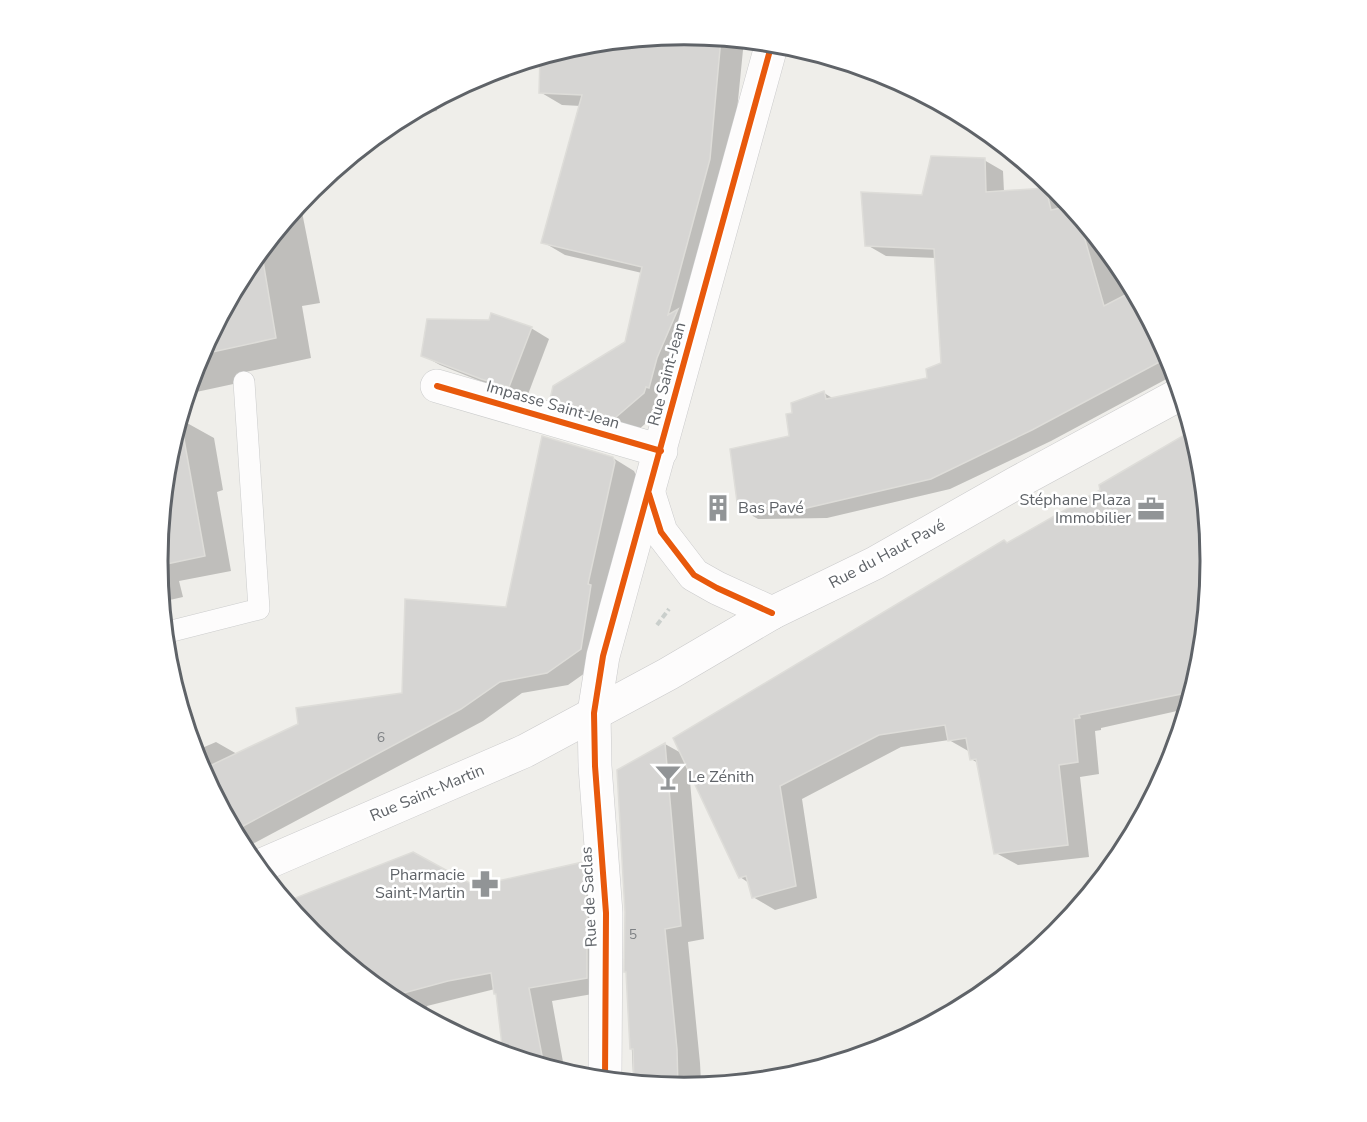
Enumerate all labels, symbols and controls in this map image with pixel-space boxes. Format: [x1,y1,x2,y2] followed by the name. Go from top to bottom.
[643,320,691,428] street label: Rue Saint-Jean
[484,375,622,435] street label: Impasse Saint-Jean
[1019,489,1131,529] place label: Stéphane Plaza Immobilier
[703,493,733,523] building icon: Bas Pavé
[1136,494,1166,524] office icon: Stéphane Plaza Immobilier
[738,497,804,519] place label: Bas Pavé
[825,514,949,594] street label: Rue du Haut Pavé
[377,728,385,747] house number: 6
[366,759,488,827] street label: Rue Saint-Martin
[653,762,683,792] bar icon: Le Zénith
[688,766,754,788] place label: Le Zénith
[575,846,603,948] street label: Rue de Saclas
[375,864,465,904] place label: Pharmacie Saint-Martin
[470,869,500,899] pharmacy icon: Pharmacie Saint-Martin
[629,925,637,944] house number: 5

